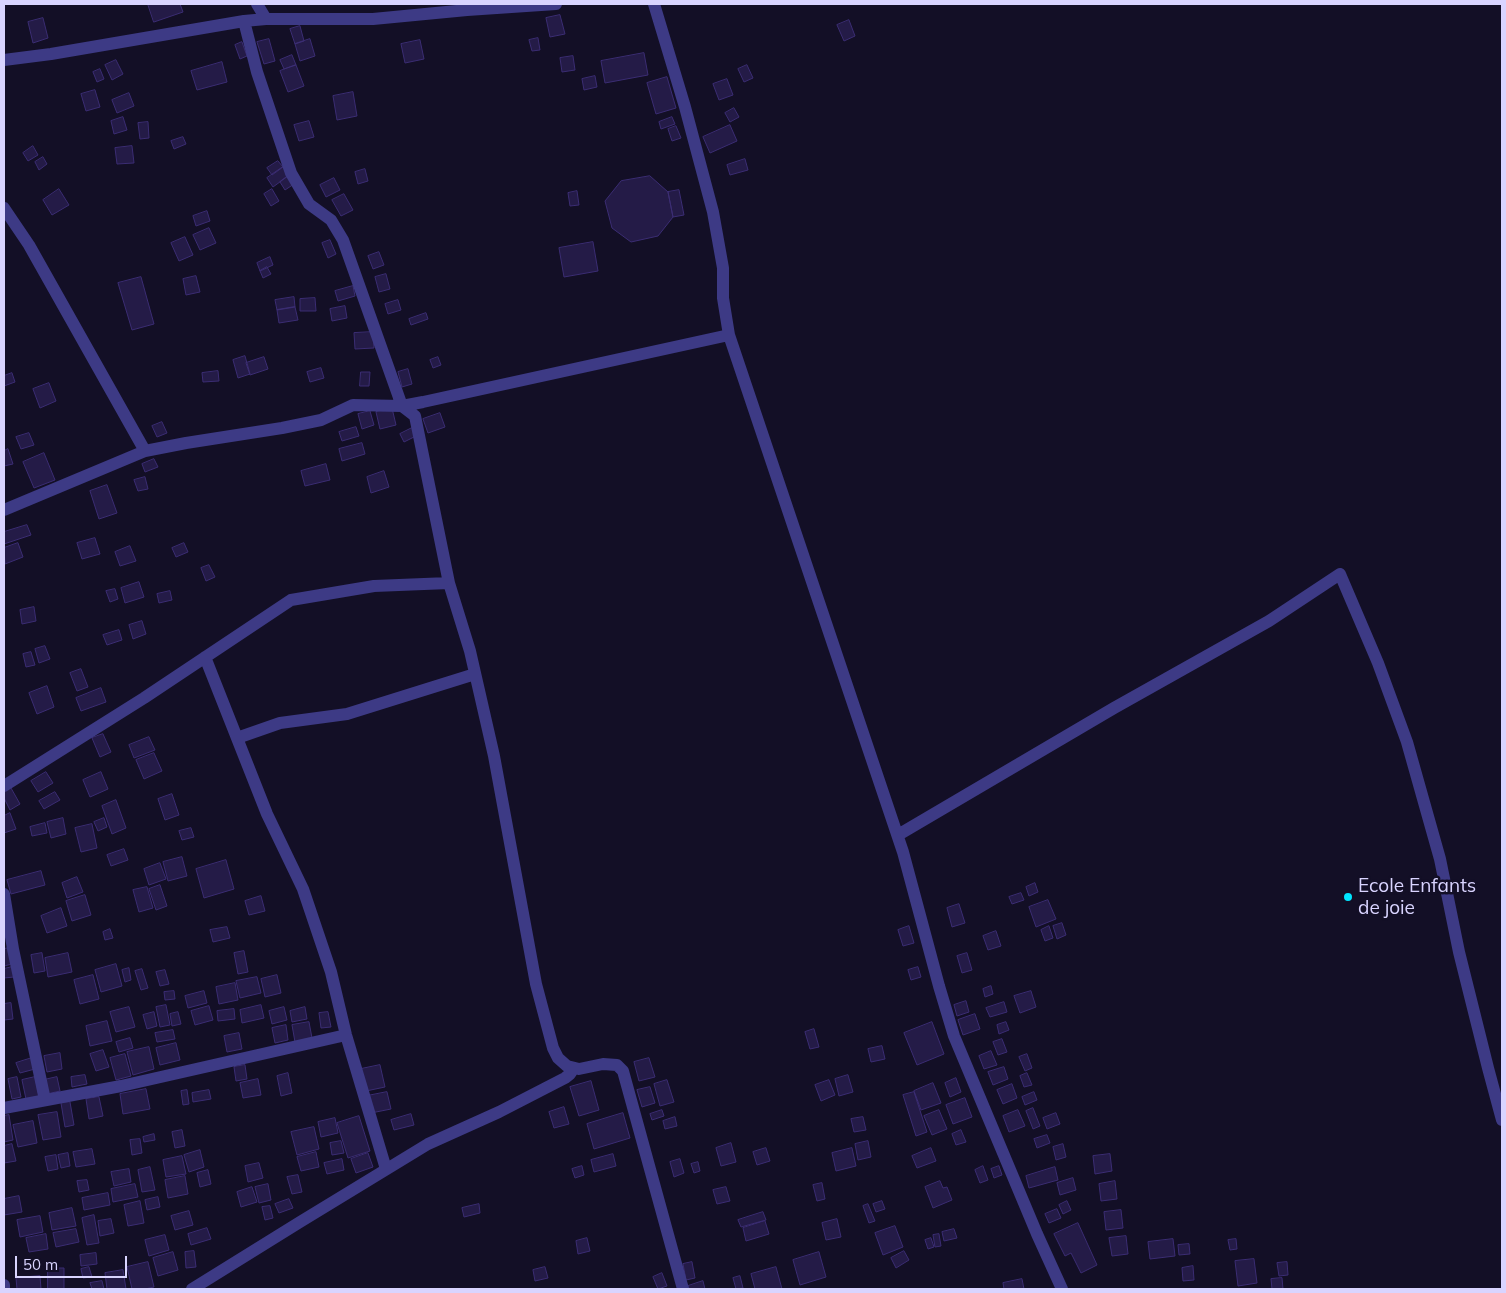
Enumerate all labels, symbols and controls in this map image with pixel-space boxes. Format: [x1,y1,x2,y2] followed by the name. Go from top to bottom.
[1358,875,1476,919] place label: Ecole Enfants de joie
[1342,891,1354,903] marker: Ecole Enfants de joie
[18,1246,130,1278] scale bar
[23,1255,58,1274] text: 50 m

